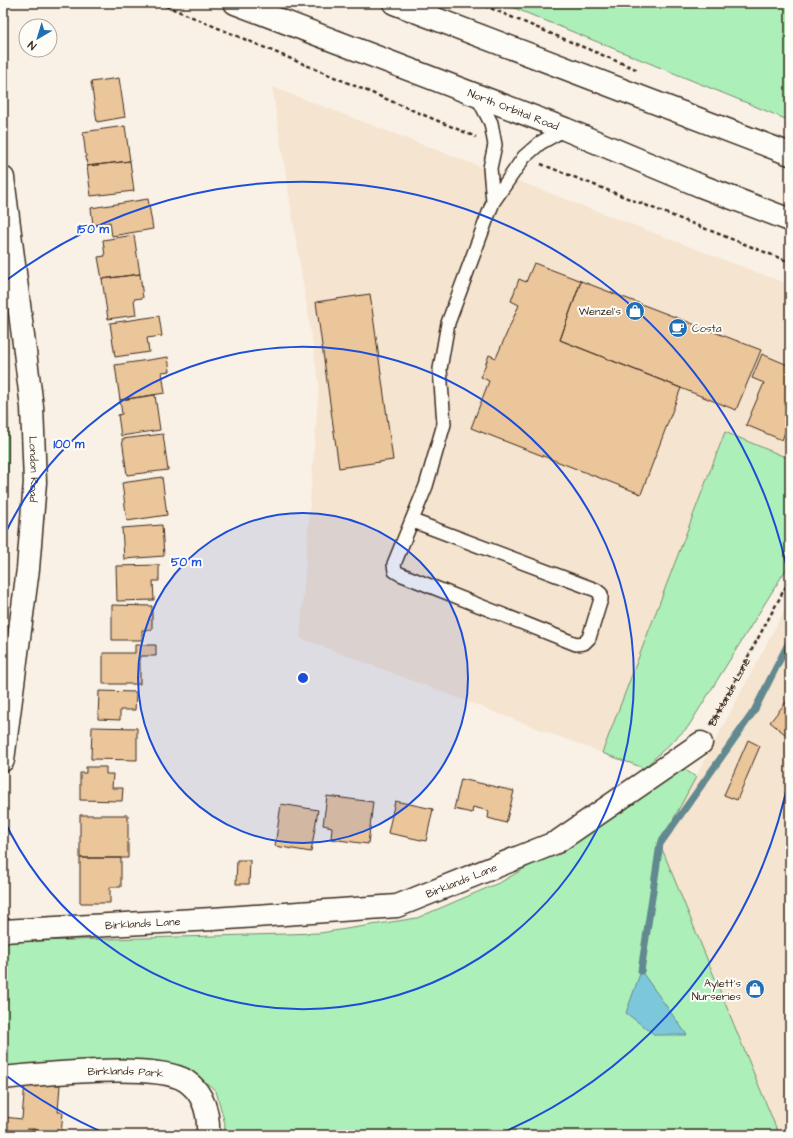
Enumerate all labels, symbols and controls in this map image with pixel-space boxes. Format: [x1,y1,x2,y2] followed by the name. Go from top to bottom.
[18,18,58,58] north arrow
[25,37,39,54] text: N
[466,85,561,134] street label: North Orbital Road
[77,221,110,238] text: 150 m
[624,300,646,322] shop icon: Wenzel's
[579,304,621,319] place label: Wenzel's
[667,317,689,339] cafe icon: Costa
[692,321,722,336] place label: Costa
[26,436,43,503] street label: London Road
[54,436,85,453] text: 100 m
[171,554,202,571] text: 50 m
[705,655,754,728] street label: Birklands Lane
[296,671,310,685] centre of rings
[423,859,499,901] street label: Birklands Lane
[105,913,181,933] street label: Birklands Lane
[692,976,741,1004] place label: Aylett's Nurseries
[744,978,766,1000] shop icon: Aylett's Nurseries
[87,1063,165,1081] street label: Birklands Park

